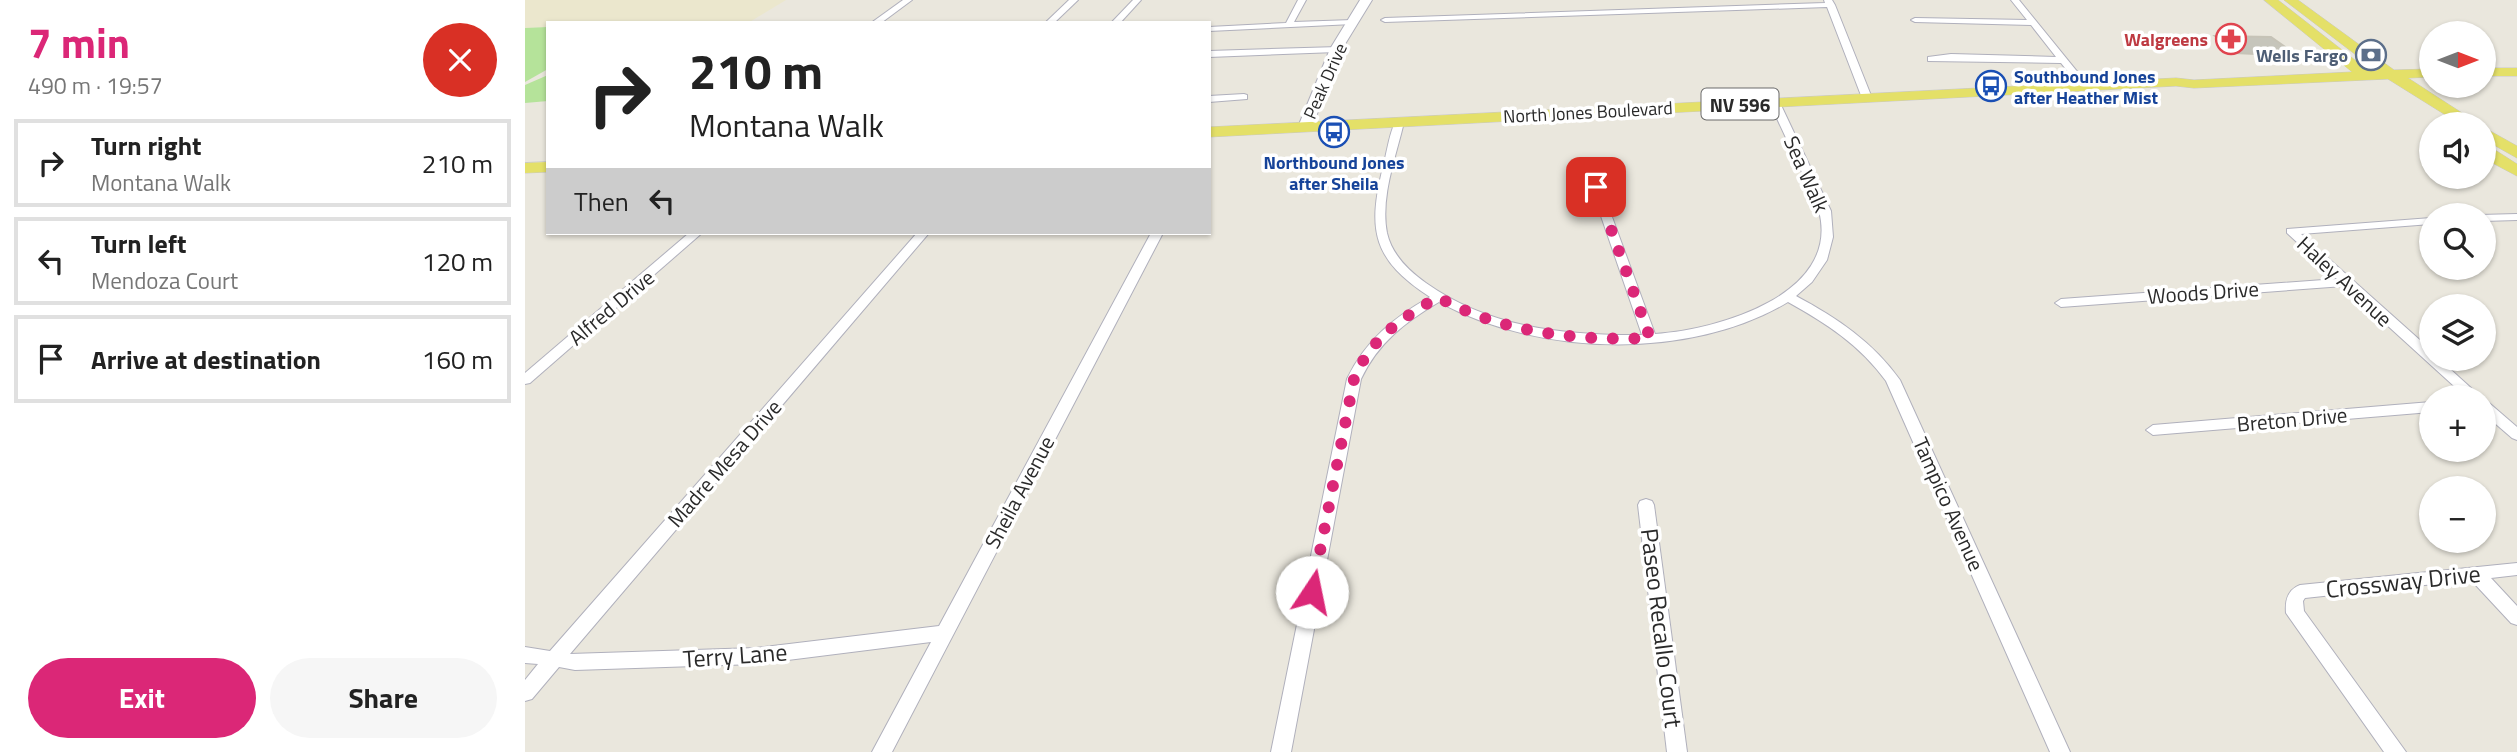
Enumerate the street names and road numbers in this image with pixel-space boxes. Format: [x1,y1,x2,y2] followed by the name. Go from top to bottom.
[1296,39,1354,123] street label: Peak Drive
[1701,88,1779,120] road number: NV 596
[1503,94,1673,130] street label: North Jones Boulevard
[1776,131,1838,217] street label: Sea Walk
[2290,228,2400,334] street label: Haley Avenue
[561,261,661,353] street label: Alfred Drive
[2146,272,2260,312] street label: Woods Drive
[659,392,789,534] street label: Madre Mesa Drive
[2235,398,2349,440] street label: Breton Drive
[976,430,1062,554] street label: Sheila Avenue
[1905,432,1993,576] street label: Tampico Avenue
[1632,526,1692,730] street label: Paseo Recallo Court
[2324,555,2482,607] street label: Crossway Drive
[682,633,788,677] street label: Terry Lane

